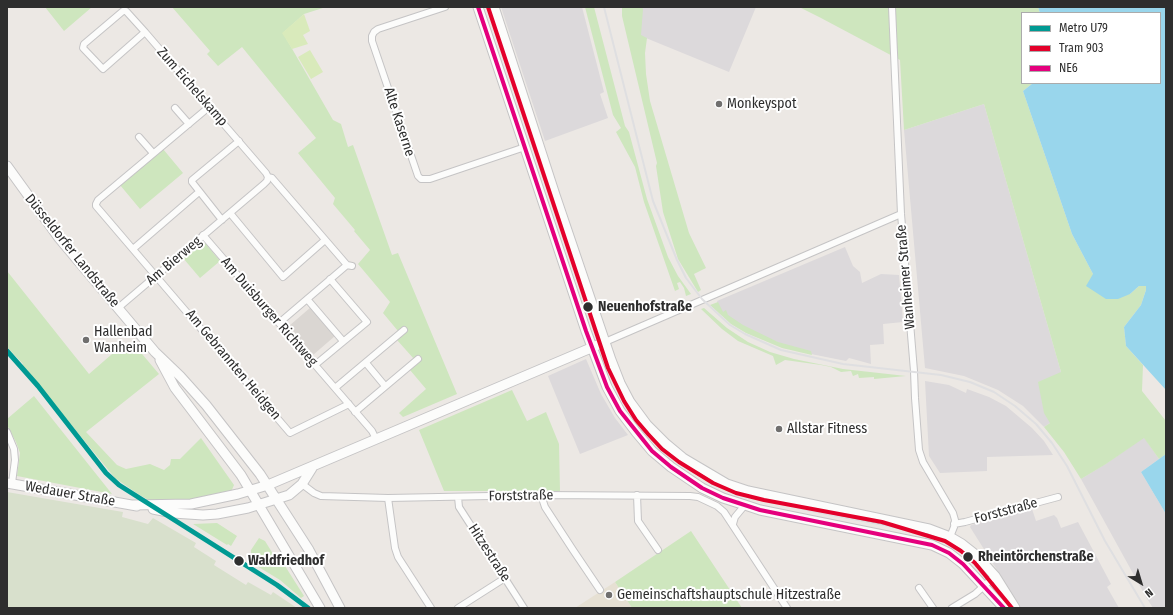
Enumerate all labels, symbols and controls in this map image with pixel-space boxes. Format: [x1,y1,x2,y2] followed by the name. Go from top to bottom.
[1021,12,1161,84] legend
[1059,21,1108,35] text: Metro U79
[1059,41,1103,55] text: Tram 903
[153,44,231,130] street label: Zum Eichelskamp
[1059,61,1078,75] text: NE6
[380,85,418,159] street label: Alte Kaserne
[727,96,796,112] place label: Monkeyspot
[714,99,724,109] marker: Monkeyspot
[21,191,123,311] street label: Düsseldorfer Landstraße
[893,224,919,330] street label: Wanheimer Straße
[143,233,205,289] street label: Am Bierweg
[217,254,321,370] street label: Am Duisburger Richtweg
[598,299,692,315] place label: Neuenhofstraße
[581,300,595,314] marker: Neuenhofstraße
[182,306,284,424] street label: Am Gebrannten Heidgen
[94,324,153,356] place label: Hallenbad Wanheim
[81,335,91,345] marker: Hallenbad Wanheim
[787,421,867,437] place label: Allstar Fitness
[774,424,784,434] marker: Allstar Fitness
[24,478,116,510] street label: Wedauer Straße
[489,487,553,505] street label: Forststraße
[973,495,1039,527] street label: Forststraße
[464,521,514,585] street label: Hitzestraße
[978,549,1094,565] place label: Rheintörchenstraße
[961,550,975,564] marker: Rheintörchenstraße
[248,553,324,569] place label: Waldfriedhof
[232,554,246,568] marker: Waldfriedhof
[1121,563,1161,603] north arrow
[1142,586,1155,600] text: N
[617,587,841,603] place label: Gemeinschaftshauptschule Hitzestraße
[604,590,614,600] marker: Gemeinschaftshauptschule Hitzestraße

